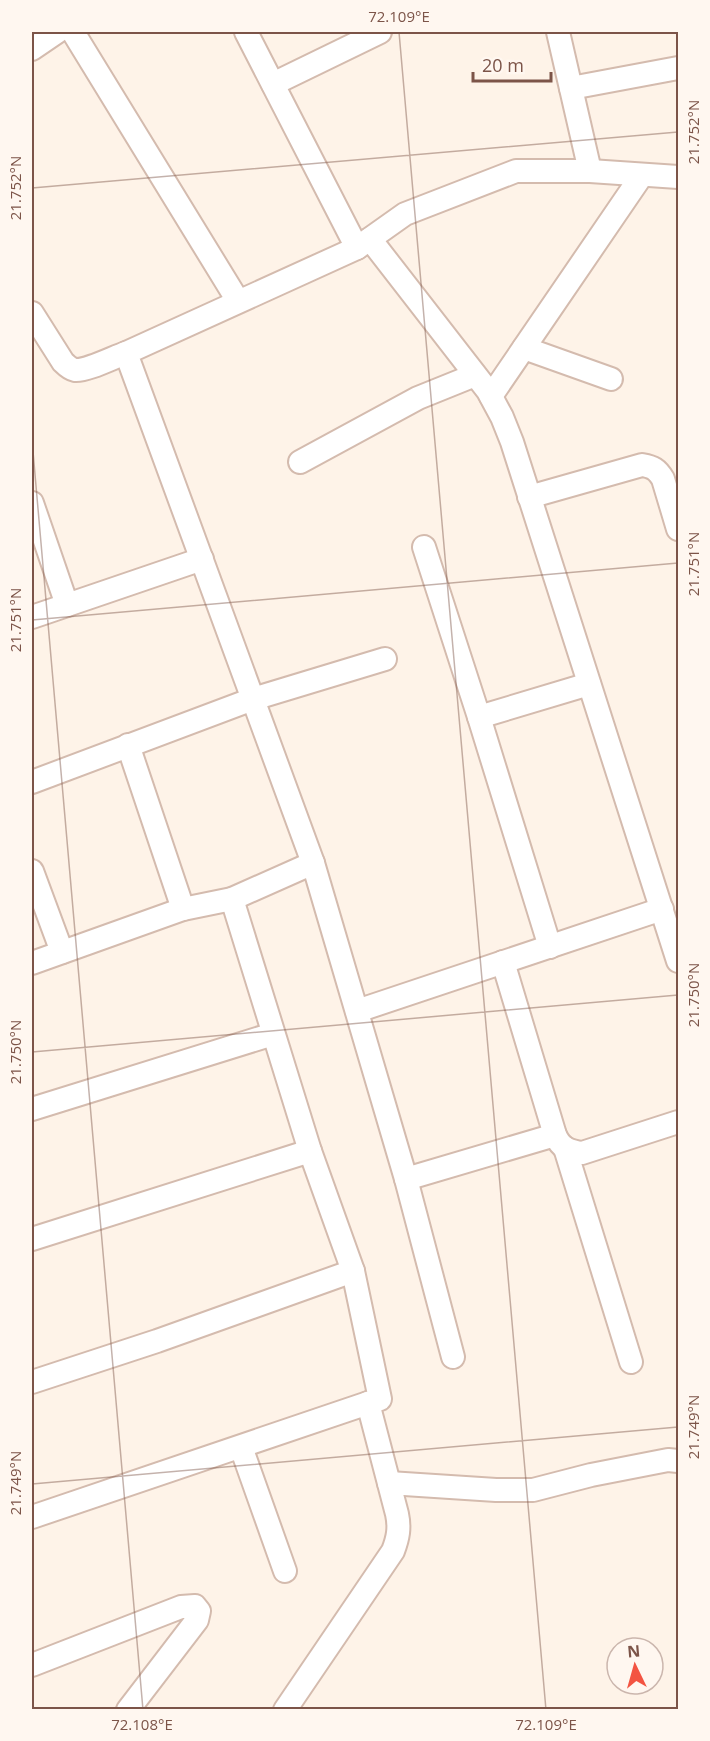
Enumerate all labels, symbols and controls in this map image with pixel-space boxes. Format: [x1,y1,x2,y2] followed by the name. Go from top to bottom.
[368,6,430,26] text: 72.109°E
[473,45,551,83] scale bar
[482,53,524,77] text: 20 m
[683,100,703,164] text: 21.752°N
[5,156,25,220] text: 21.752°N
[683,532,703,596] text: 21.751°N
[5,588,25,652] text: 21.751°N
[683,963,703,1027] text: 21.750°N
[5,1020,25,1084] text: 21.750°N
[683,1395,703,1459] text: 21.749°N
[5,1451,25,1515] text: 21.749°N
[605,1636,665,1696] north arrow
[626,1640,641,1663] text: N
[111,1714,173,1734] text: 72.108°E
[515,1714,577,1734] text: 72.109°E

